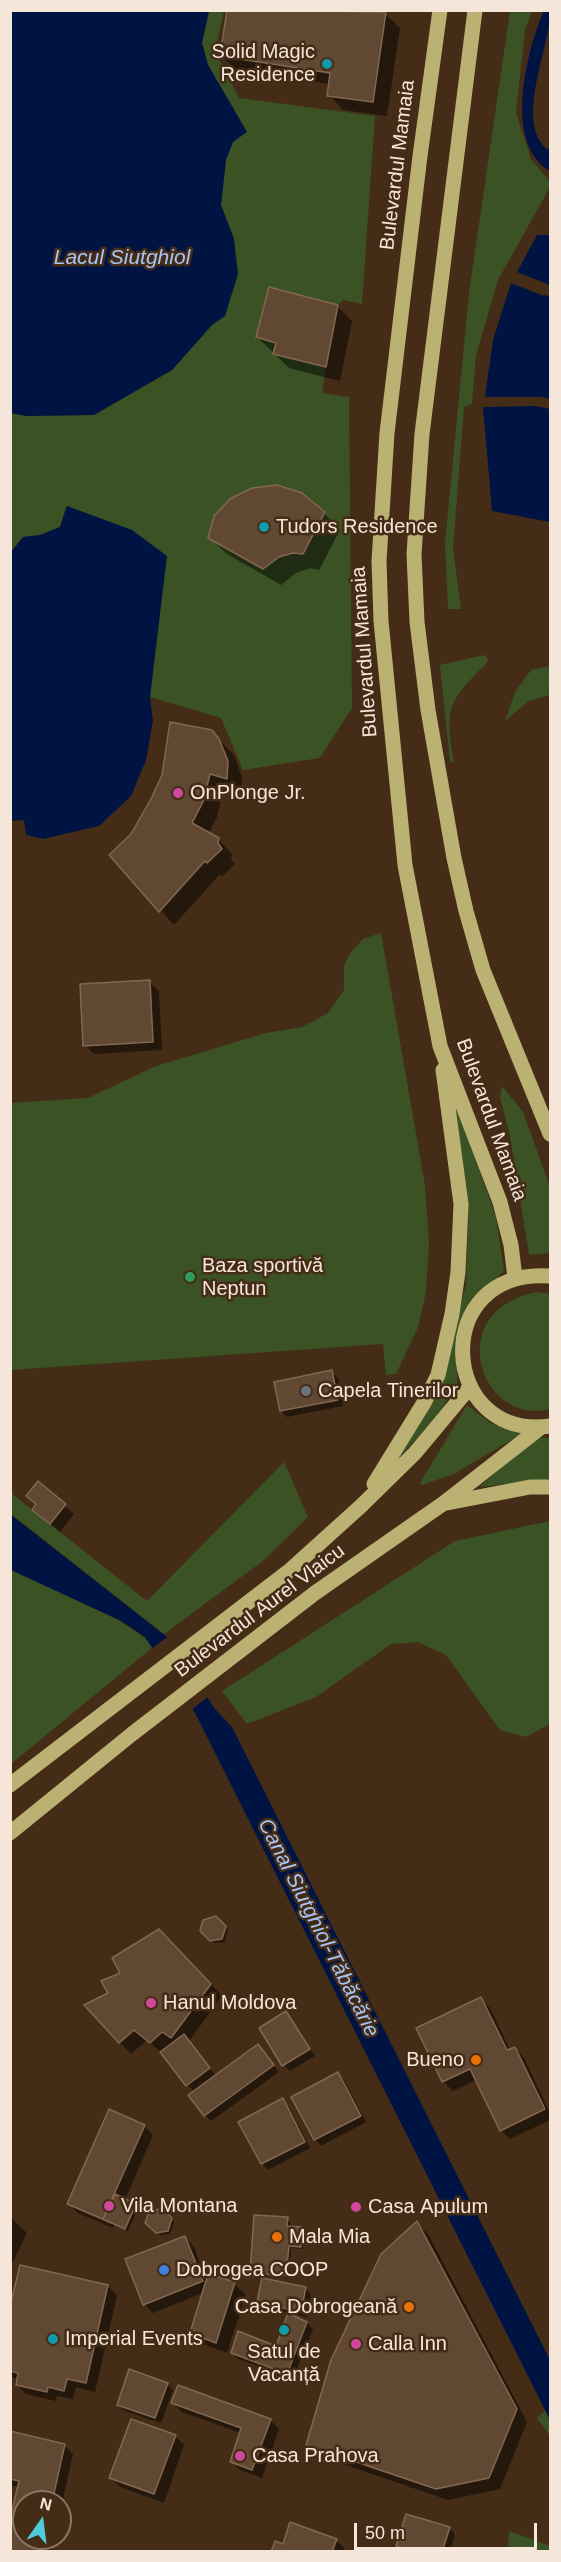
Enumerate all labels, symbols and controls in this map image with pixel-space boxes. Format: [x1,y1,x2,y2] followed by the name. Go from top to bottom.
[212,40,315,87] place label: Solid Magic Residence
[320,57,334,71] marker: Solid Magic Residence
[376,79,420,251] street label: Bulevardul Mamaia
[54,245,190,271] water label: Lacul Siutghiol
[276,515,438,539] place label: Tudors Residence
[257,520,271,534] marker: Tudors Residence
[347,566,383,738] street label: Bulevardul Mamaia
[190,781,306,805] place label: OnPlonge Jr.
[171,786,185,800] marker: OnPlonge Jr.
[450,1035,532,1205] street label: Bulevardul Mamaia
[202,1254,323,1301] place label: Baza sportivă Neptun
[183,1270,197,1284] marker: Baza sportivă Neptun
[318,1379,458,1403] place label: Capela Tinerilor
[299,1384,313,1398] marker: Capela Tinerilor
[170,1539,350,1683] street label: Bulevardul Aurel Vlaicu
[252,1815,384,2041] water label: Canal Siutghiol-Tăbăcărie
[163,1991,296,2015] place label: Hanul Moldova
[144,1996,158,2010] marker: Hanul Moldova
[406,2048,464,2072] place label: Bueno
[469,2053,483,2067] marker: Bueno
[121,2194,237,2218] place label: Vila Montana
[368,2195,488,2219] place label: Casa Apulum
[102,2199,116,2213] marker: Vila Montana
[349,2200,363,2214] marker: Casa Apulum
[289,2225,370,2249] place label: Mala Mia
[270,2230,284,2244] marker: Mala Mia
[176,2258,328,2282] place label: Dobrogea COOP
[157,2263,171,2277] marker: Dobrogea COOP
[235,2295,397,2319] place label: Casa Dobrogeană
[402,2300,416,2314] marker: Casa Dobrogeană
[277,2323,291,2337] marker: Satul de Vacanță
[65,2327,203,2351] place label: Imperial Events
[46,2332,60,2346] marker: Imperial Events
[368,2332,447,2356] place label: Calla Inn
[349,2337,363,2351] marker: Calla Inn
[247,2340,321,2387] place label: Satul de Vacanță
[252,2444,379,2468] place label: Casa Prahova
[233,2449,247,2463] marker: Casa Prahova
[12,2490,72,2550] north arrow
[38,2494,54,2514] text: N
[357,2511,540,2549] scale bar
[365,2523,405,2543] text: 50 m

